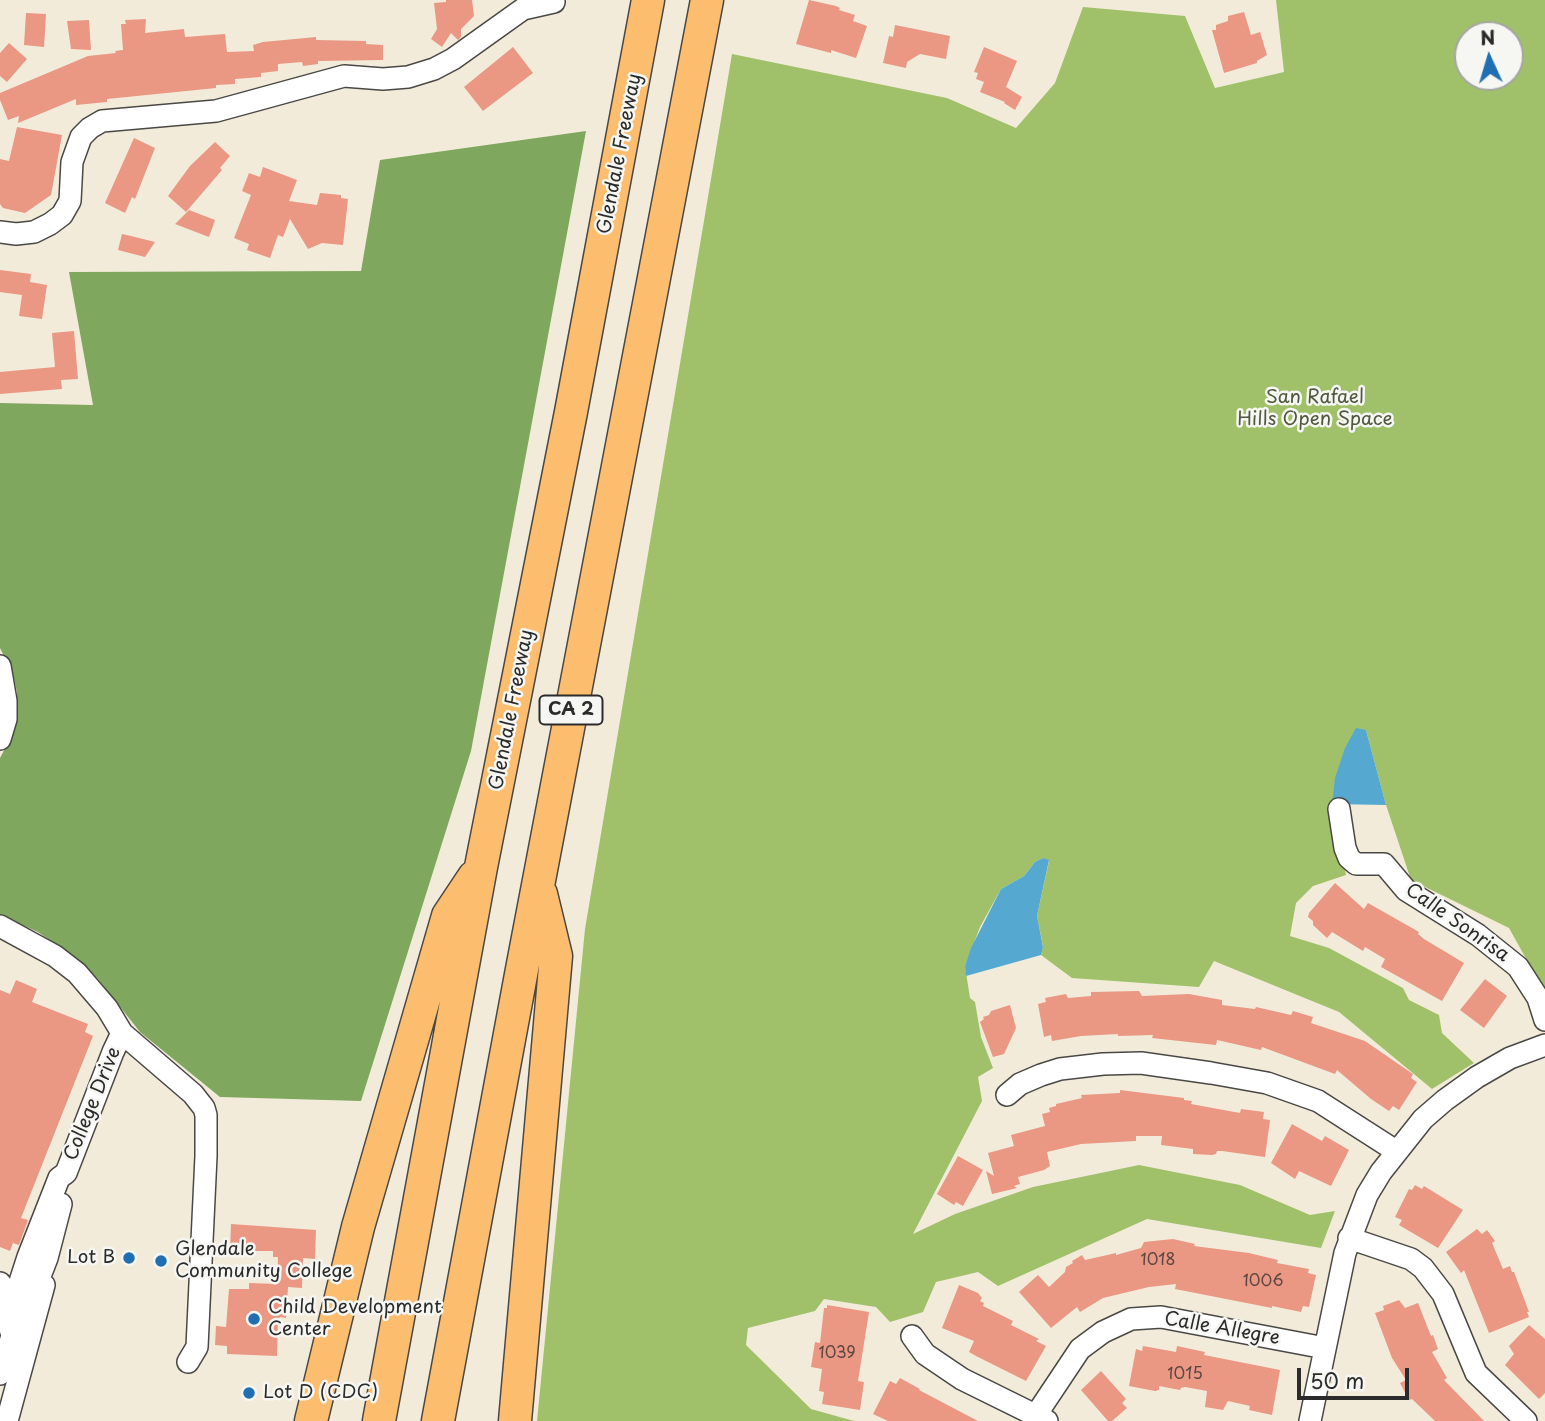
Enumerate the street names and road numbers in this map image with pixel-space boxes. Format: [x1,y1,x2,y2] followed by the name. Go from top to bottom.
[593,72,647,236] street label: Glendale Freeway
[485,628,539,792] street label: Glendale Freeway
[540,696,602,724] road number: CA 2
[1401,879,1513,967] street label: Calle Sonrisa
[60,1044,126,1164] street label: College Drive
[1162,1308,1282,1350] street label: Calle Allegre

